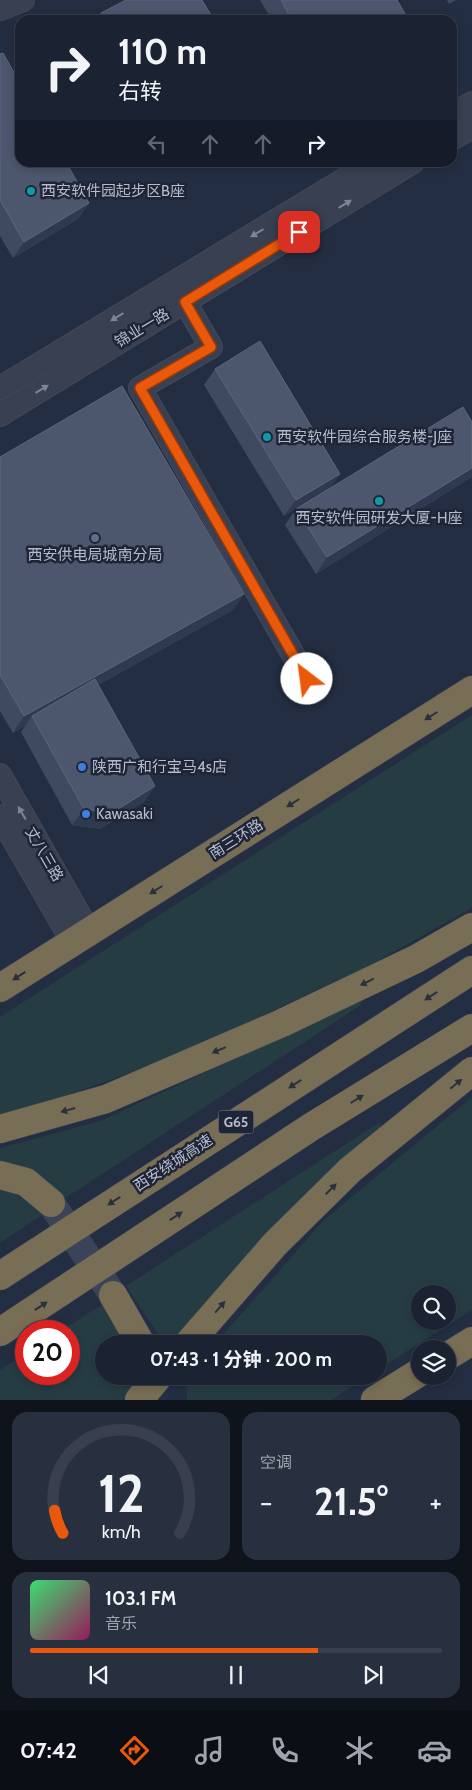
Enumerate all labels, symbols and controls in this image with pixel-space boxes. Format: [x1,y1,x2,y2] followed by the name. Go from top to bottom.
[118,30,207,73] text: 110 m
[35,35,100,100] icon: right
[118,78,162,105] text: 右转
[143,130,171,158] icon: left
[196,130,224,158] icon: ahead
[249,130,277,158] icon: ahead
[302,130,330,158] icon: right
[41,182,185,200] place label: 西安软件园起步区B座
[25,185,37,197] marker: 西安软件园起步区B座
[338,200,351,209] one-way arrow
[278,211,320,253] pin
[285,218,313,246] icon: arrive
[250,228,263,237] one-way arrow
[112,305,172,351] street label: 锦业一路
[111,312,124,321] one-way arrow
[35,385,48,394] one-way arrow
[277,428,452,446] place label: 西安软件园综合服务楼-J座
[261,431,273,443] marker: 西安软件园综合服务楼-J座
[373,495,385,507] marker: 西安软件园研发大厦-H座
[296,509,462,527] place label: 西安软件园研发大厦-H座
[89,532,101,544] marker: 西安供电局城南分局
[27,546,163,564] place label: 西安供电局城南分局
[280,652,332,704] position arrow
[424,712,437,721] one-way arrow
[92,758,227,776] place label: 陕西广和行宝马4s店
[76,761,88,773] marker: 陕西广和行宝马4s店
[287,798,300,808] one-way arrow
[96,805,153,823] place label: Kawasaki
[17,807,26,820] one-way arrow
[80,808,92,820] marker: Kawasaki
[206,815,266,863] street label: 南三环路
[21,824,67,884] street label: 丈八三路
[149,885,162,894] one-way arrow
[12,972,25,981] one-way arrow
[360,979,374,987] one-way arrow
[424,991,438,1001] one-way arrow
[212,1047,226,1055] one-way arrow
[449,1079,462,1090] one-way arrow
[288,1080,301,1089] one-way arrow
[350,1095,364,1104] one-way arrow
[61,1106,76,1114] one-way arrow
[218,1110,254,1134] road number: G65
[130,1131,216,1195] street label: 西安绕城高速
[325,1183,337,1195] one-way arrow
[107,1196,121,1206] one-way arrow
[170,1211,183,1221] one-way arrow
[411,1285,456,1385] map controls
[411,1285,456,1330] button: search
[34,1301,47,1310] one-way arrow
[214,1301,225,1313] one-way arrow
[15,1320,80,1385] speed limit sign: 20
[411,1340,456,1385] button: layers
[150,1348,332,1371] text: 07:43 · 1 分钟 · 200 m
[260,1453,292,1472] text: 空调
[98,1462,144,1525] text: 12
[314,1478,388,1525] text: 21.5°
[260,1485,272,1519] text: −
[430,1485,442,1519] text: +
[101,1521,141,1542] text: km/h
[105,1587,176,1610] text: 103.1 FM
[105,1614,137,1633] text: 音乐
[85,1661,113,1689] icon: previous
[222,1661,250,1689] icon: pause
[359,1661,387,1689] icon: next
[117,1733,152,1768] icon: directions
[192,1733,227,1768] icon: music
[267,1733,302,1768] icon: phone
[342,1733,377,1768] icon: climate
[417,1733,452,1768] icon: car
[20,1737,77,1764] text: 07:42

